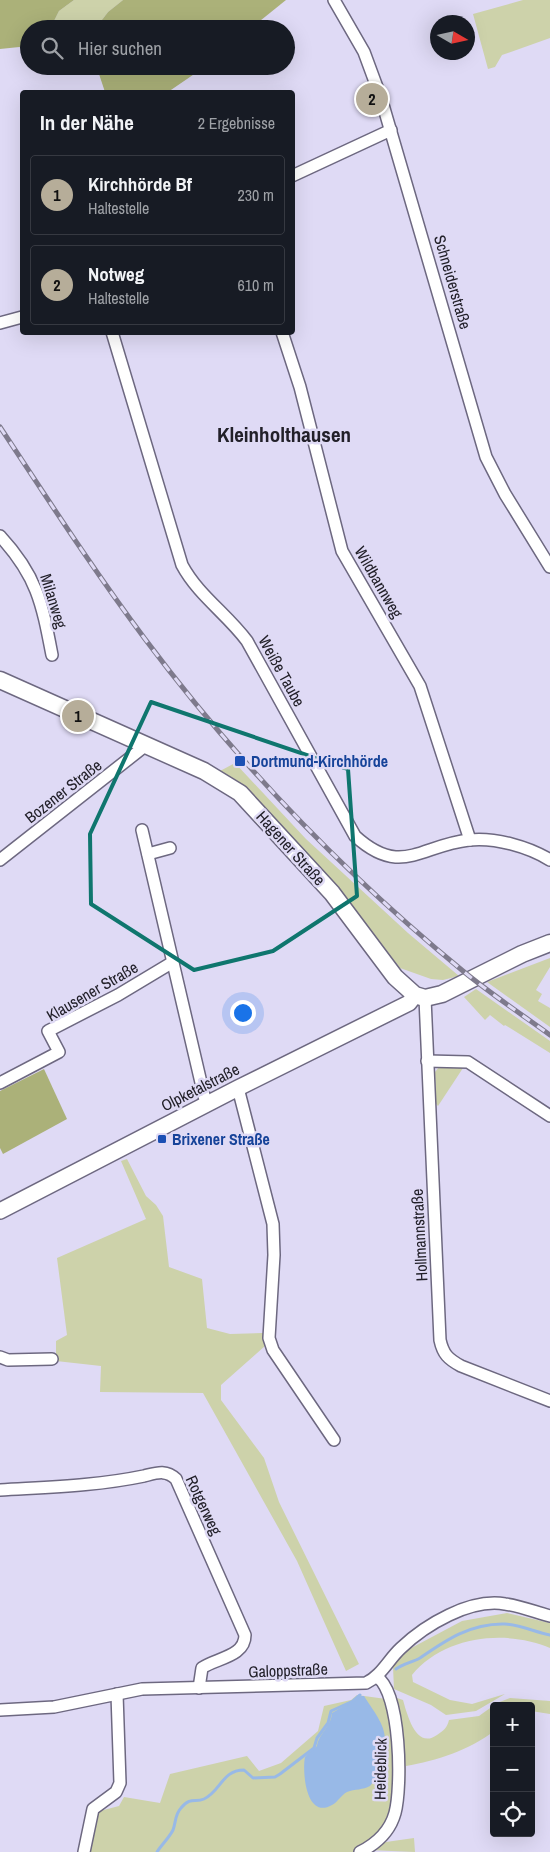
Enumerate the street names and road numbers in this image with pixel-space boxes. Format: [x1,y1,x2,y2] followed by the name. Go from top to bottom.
[429,232,477,332] street label: Schneiderstraße
[350,542,409,623] street label: Wildbannweg
[35,571,73,632] street label: Milanweg
[254,632,310,710] street label: Weiße Taube
[20,754,106,828] street label: Bozener Straße
[252,806,330,890] street label: Hagener Straße
[42,956,142,1026] street label: Klausener Straße
[157,1058,243,1116] street label: Olpketalstraße
[406,1188,432,1282] street label: Hollmannstraße
[181,1472,228,1539] street label: Rotgerweg
[248,1658,328,1682] street label: Galoppstraße
[368,1737,392,1800] street label: Heideblick

